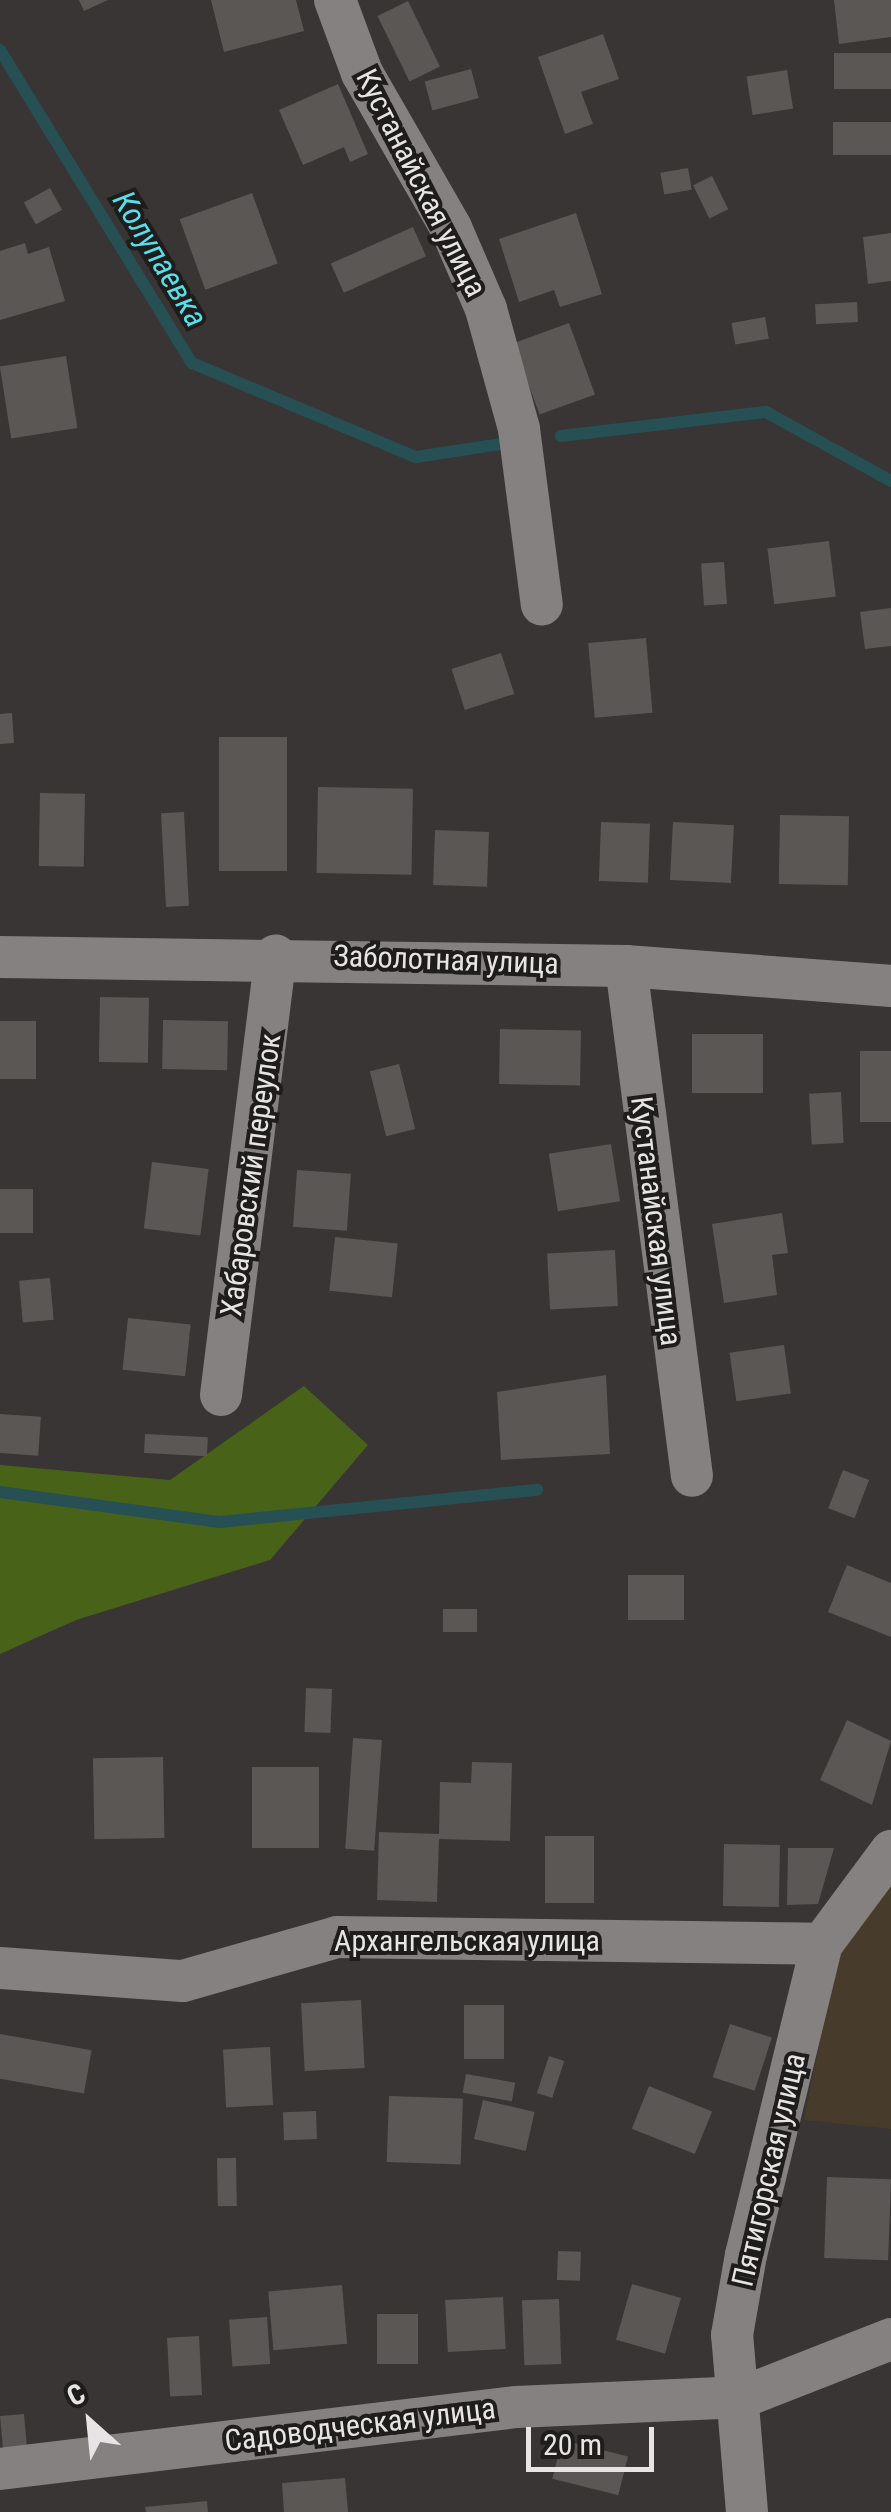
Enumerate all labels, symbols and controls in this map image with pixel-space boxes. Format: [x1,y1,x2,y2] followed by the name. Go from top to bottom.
[348,63,494,303] street label: Кустанайская улица
[104,184,216,334] water label: Колупаевка
[333,938,559,982] street label: Заболотная улица
[213,1031,289,1319] street label: Хабаровский переулок
[623,1094,689,1348] street label: Кустанайская улица
[334,1923,600,1959] street label: Архангельская улица
[725,2050,813,2290] street label: Пятигорская улица
[40,2372,140,2472] north arrow
[62,2376,91,2413] text: С
[223,2391,497,2459] street label: Садоводческая улица
[531,2407,658,2469] scale bar
[543,2427,602,2462] text: 20 m

